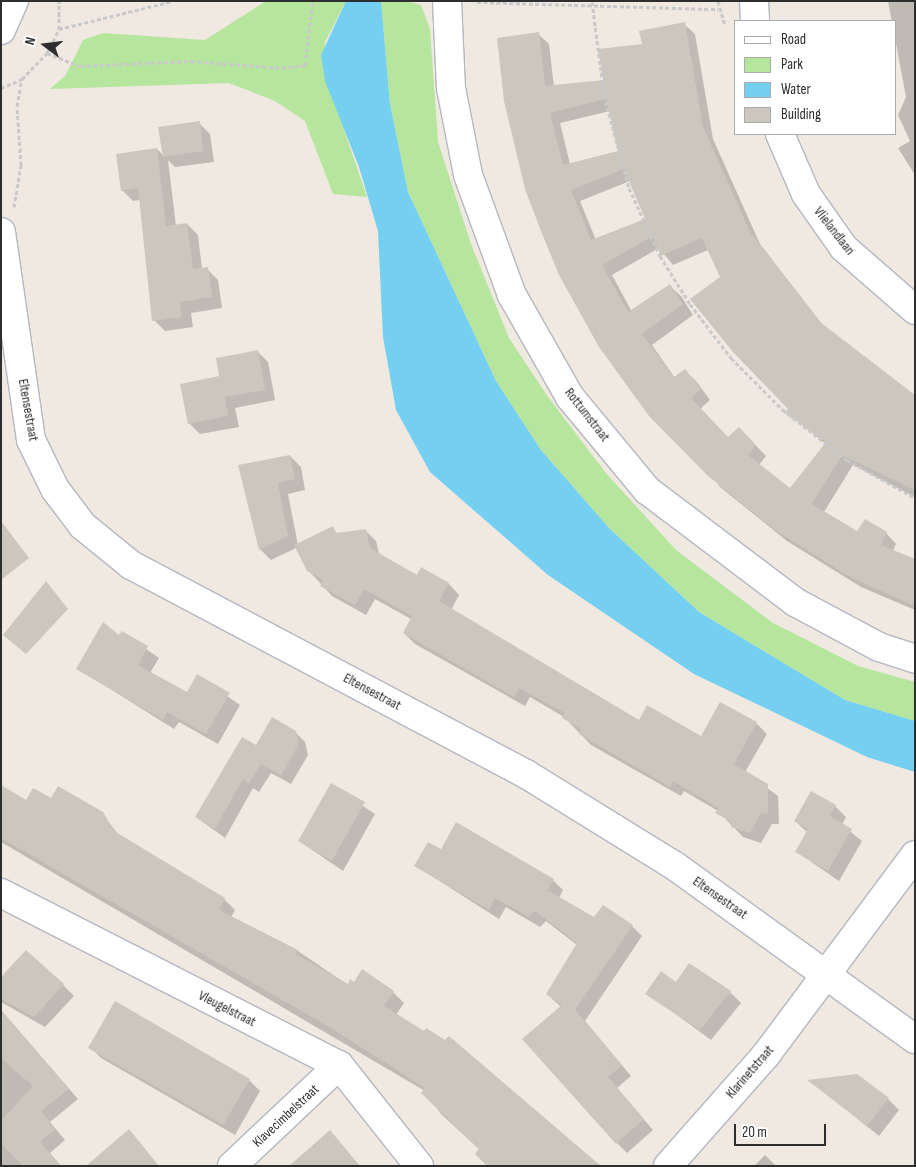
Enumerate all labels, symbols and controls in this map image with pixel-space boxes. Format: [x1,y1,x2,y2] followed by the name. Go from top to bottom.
[20,20,70,70] north arrow
[734,20,896,135] legend
[781,30,806,49] text: Road
[21,35,39,47] text: N
[781,55,803,74] text: Park
[781,80,811,99] text: Water
[781,105,821,124] text: Building
[810,204,858,258] street label: Vlielandlaan
[14,378,42,442] street label: Eltensestraat
[561,385,613,445] street label: Rottumstraat
[340,670,404,714] street label: Eltensestraat
[689,873,751,923] street label: Eltensestraat
[195,987,259,1031] street label: Vleugelstraat
[722,1042,778,1102] street label: Klarinetstraat
[249,1081,323,1151] street label: Klavecimbelstraat
[736,1114,828,1146] scale bar
[742,1123,767,1142] text: 20 m

